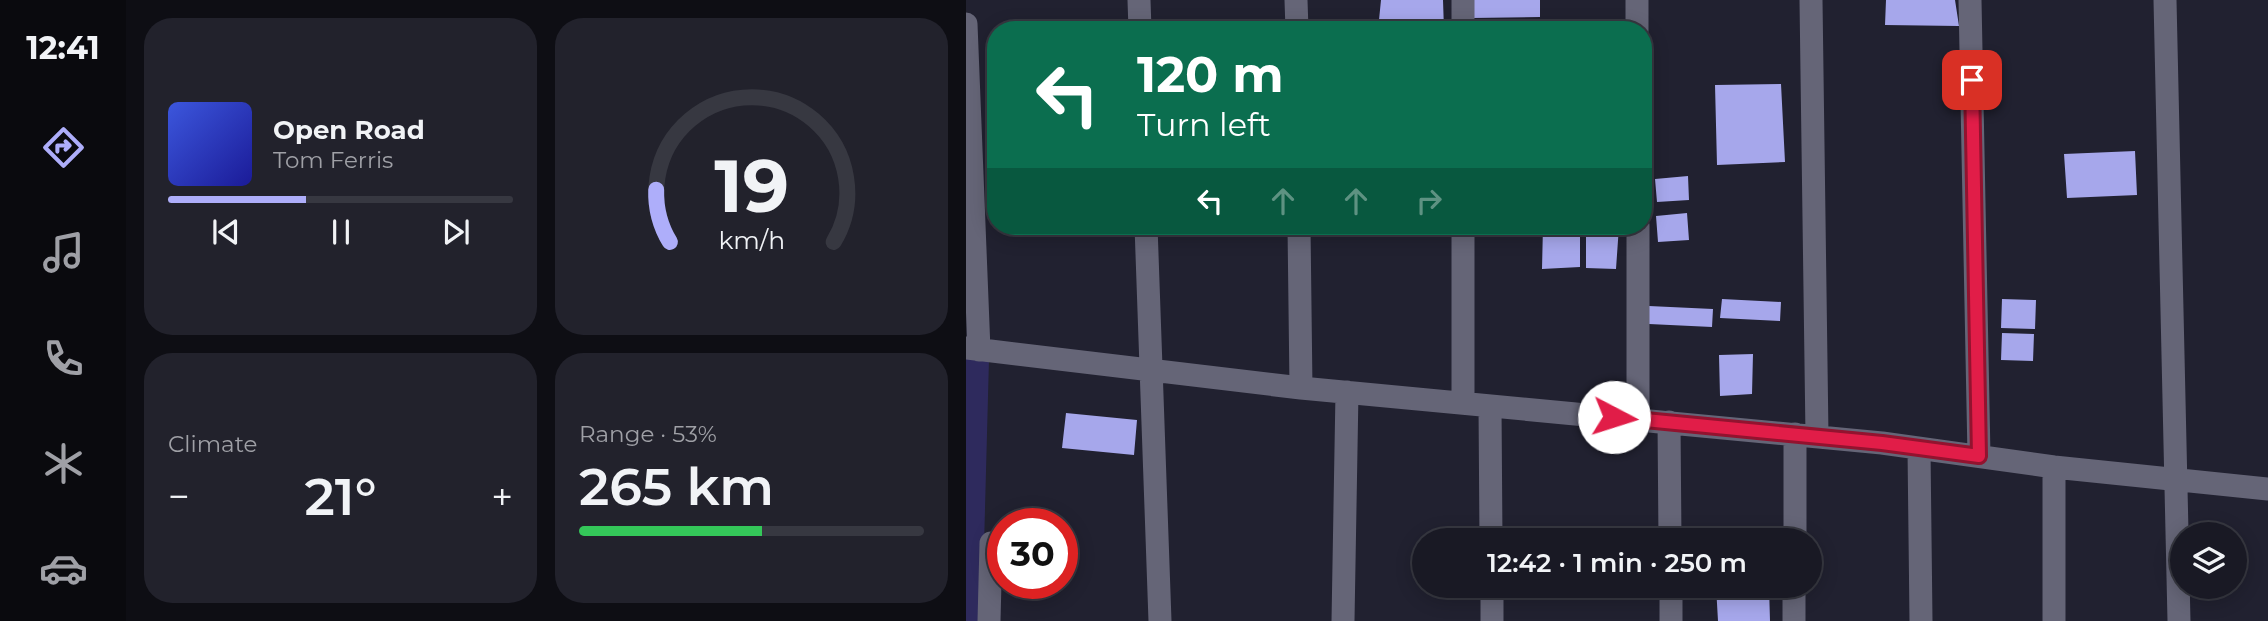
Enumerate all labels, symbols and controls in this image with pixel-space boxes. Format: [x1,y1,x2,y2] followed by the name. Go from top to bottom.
[26,28,100,67] text: 12:41
[1137,45,1284,104] text: 120 m
[1022,49,1113,140] icon: left
[1942,50,2002,110] pin
[1953,61,1991,99] icon: arrive
[1137,105,1271,144] text: Turn left
[273,114,425,146] text: Open Road
[39,123,88,172] icon: directions
[714,143,789,231] text: 19
[273,146,393,174] text: Tom Ferris
[1191,182,1229,220] icon: left
[1264,182,1302,220] icon: ahead
[1337,182,1375,220] icon: ahead
[1410,182,1448,220] icon: right
[207,213,245,251] icon: previous
[322,213,360,251] icon: pause
[437,213,475,251] icon: next
[718,225,785,255] text: km/h
[39,228,88,277] icon: music
[39,334,88,383] icon: phone
[1577,380,1651,454] position arrow
[579,420,717,448] text: Range · 53%
[168,430,257,458] text: Climate
[39,439,88,488] icon: climate
[579,455,774,518] text: 265 km
[305,465,376,528] text: 21°
[168,473,190,520] text: −
[491,473,513,520] text: +
[987,508,1078,599] speed limit sign: 30
[2170,522,2247,599] map controls
[2170,522,2247,599] button: layers
[39,544,88,593] icon: car
[1487,547,1747,579] text: 12:42 · 1 min · 250 m

